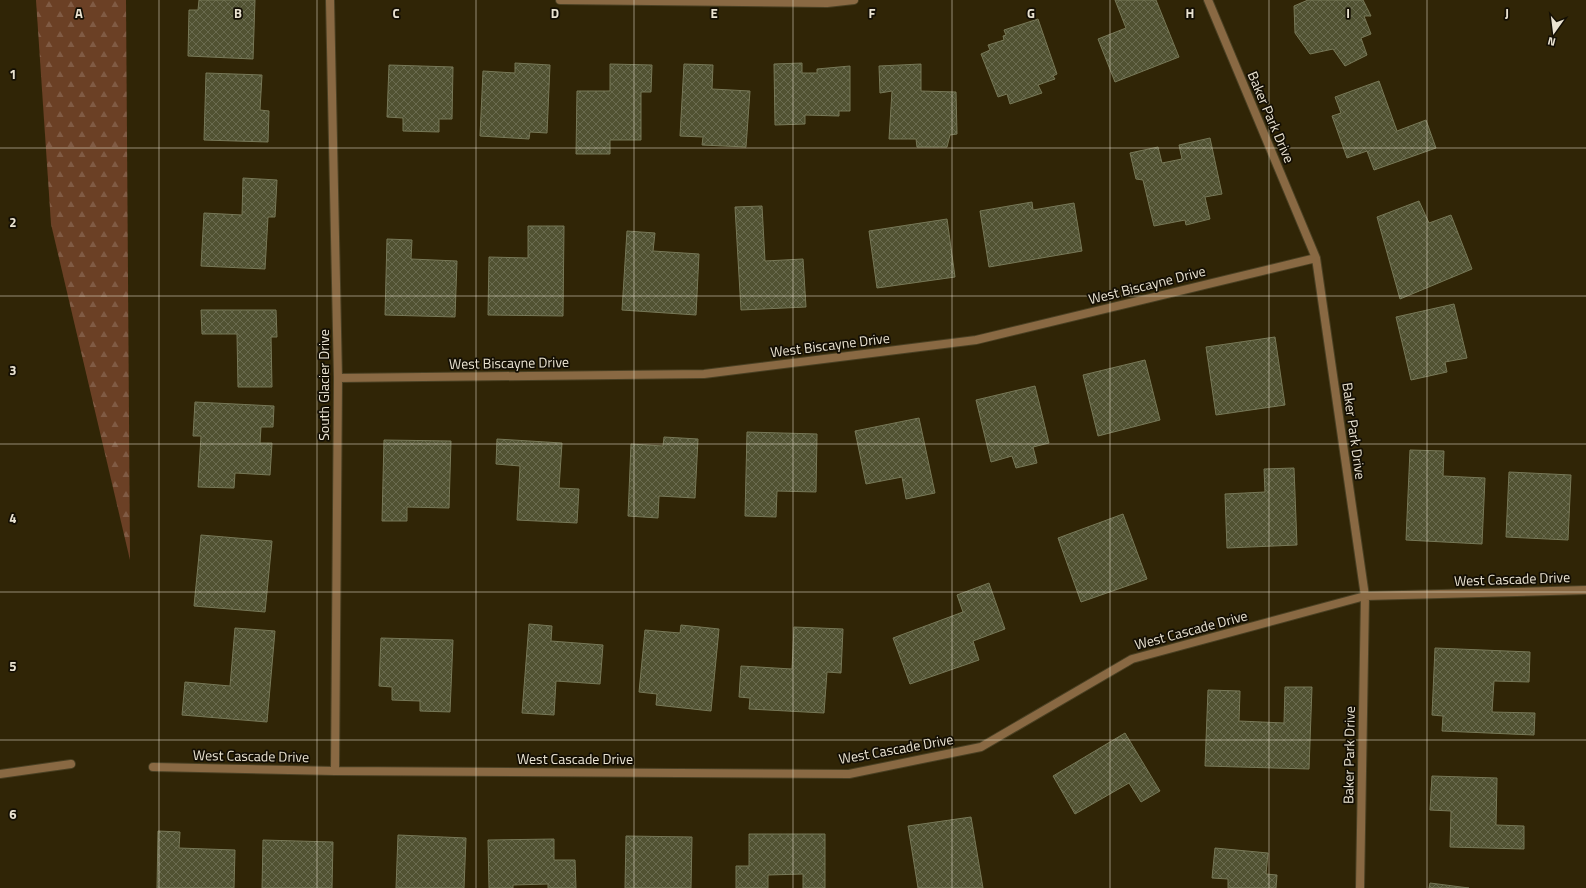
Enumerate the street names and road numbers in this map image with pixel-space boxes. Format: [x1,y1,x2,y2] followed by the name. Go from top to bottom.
[1243,68,1300,166] street label: Baker Park Drive
[1086,260,1208,309] street label: West Biscayne Drive
[769,327,891,362] street label: West Biscayne Drive
[313,329,334,441] street label: South Glacier Drive
[449,351,569,374] street label: West Biscayne Drive
[1337,381,1372,481] street label: Baker Park Drive
[1454,566,1570,591] street label: West Cascade Drive
[1132,604,1250,655] street label: West Cascade Drive
[1337,706,1360,804] street label: Baker Park Drive
[837,728,955,769] street label: West Cascade Drive
[193,744,309,767] street label: West Cascade Drive
[517,748,633,769] street label: West Cascade Drive

